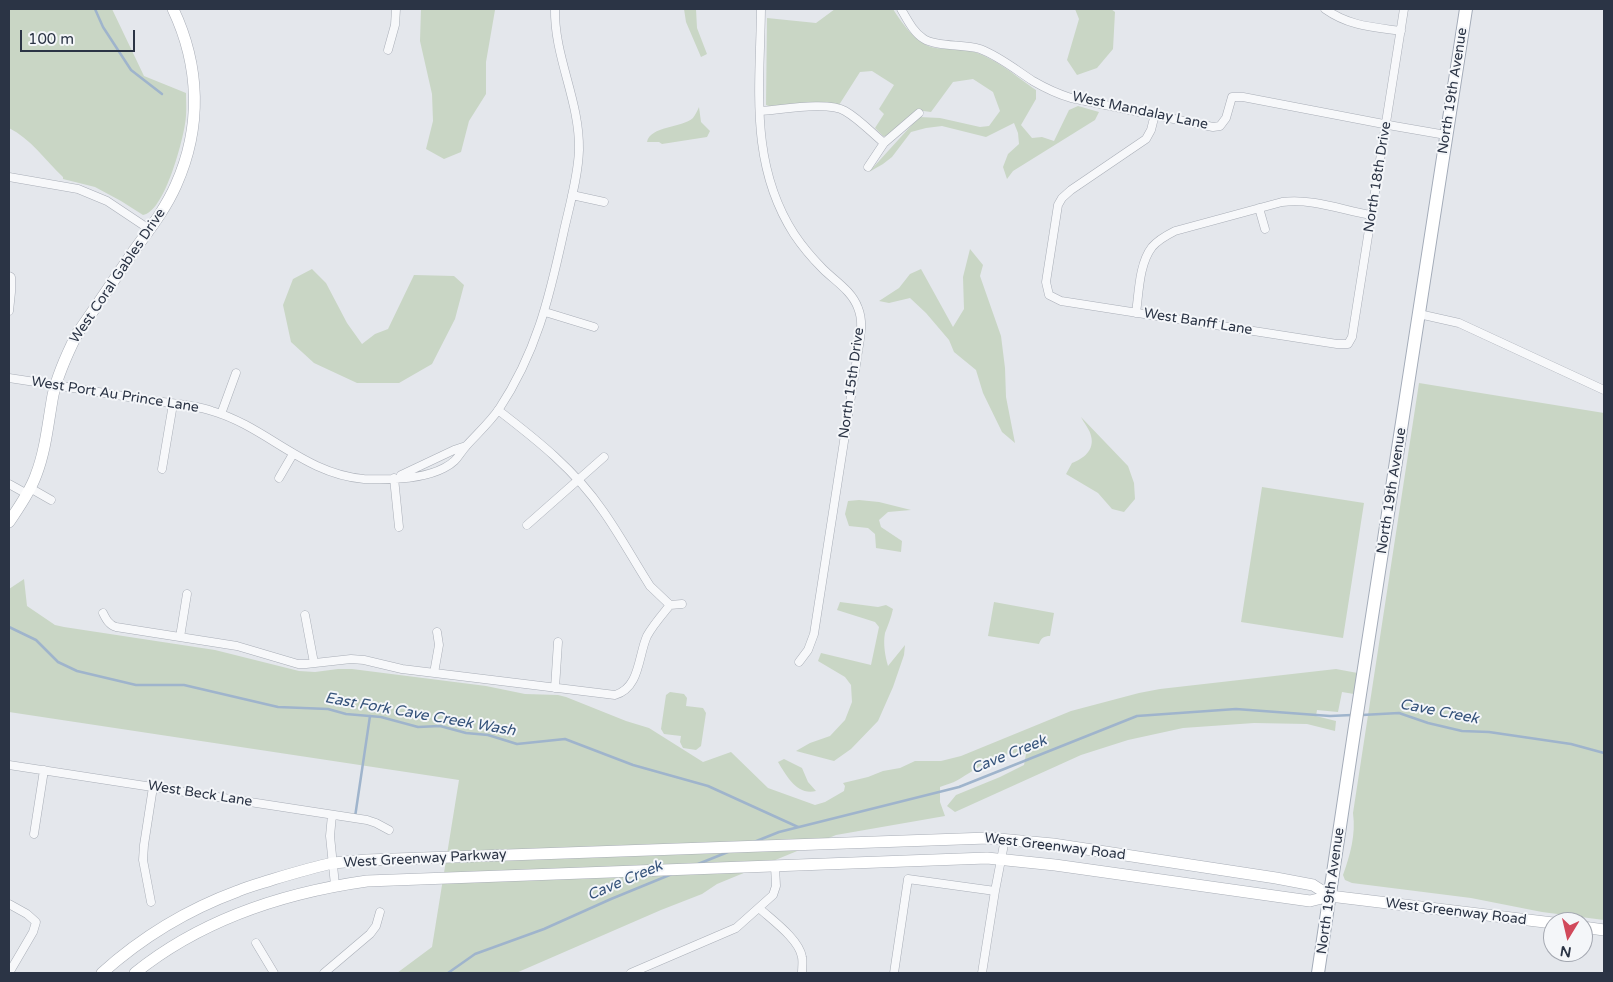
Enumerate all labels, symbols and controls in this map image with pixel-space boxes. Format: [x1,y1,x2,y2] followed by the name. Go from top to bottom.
[22,20,138,52] scale bar
[1435,27,1471,155] street label: North 19th Avenue
[28,30,74,48] text: 100 m
[1071,88,1209,134] street label: West Mandalay Lane
[1361,120,1395,234] street label: North 18th Drive
[67,205,169,347] street label: West Coral Gables Drive
[1142,305,1254,339] street label: West Banff Lane
[836,326,868,440] street label: North 15th Drive
[30,373,200,417] street label: West Port Au Prince Lane
[1374,427,1410,555] street label: North 19th Avenue
[323,689,517,741] water label: East Fork Cave Creek Wash
[1398,696,1480,728] water label: Cave Creek
[969,732,1049,778] water label: Cave Creek
[146,777,254,811] street label: West Beck Lane
[1314,827,1348,955] street label: North 19th Avenue
[983,830,1127,864] street label: West Greenway Road
[343,846,507,872] street label: West Greenway Parkway
[585,857,665,905] water label: Cave Creek
[1384,895,1528,929] street label: West Greenway Road
[1543,912,1593,962] north arrow
[1559,942,1573,961] text: N

